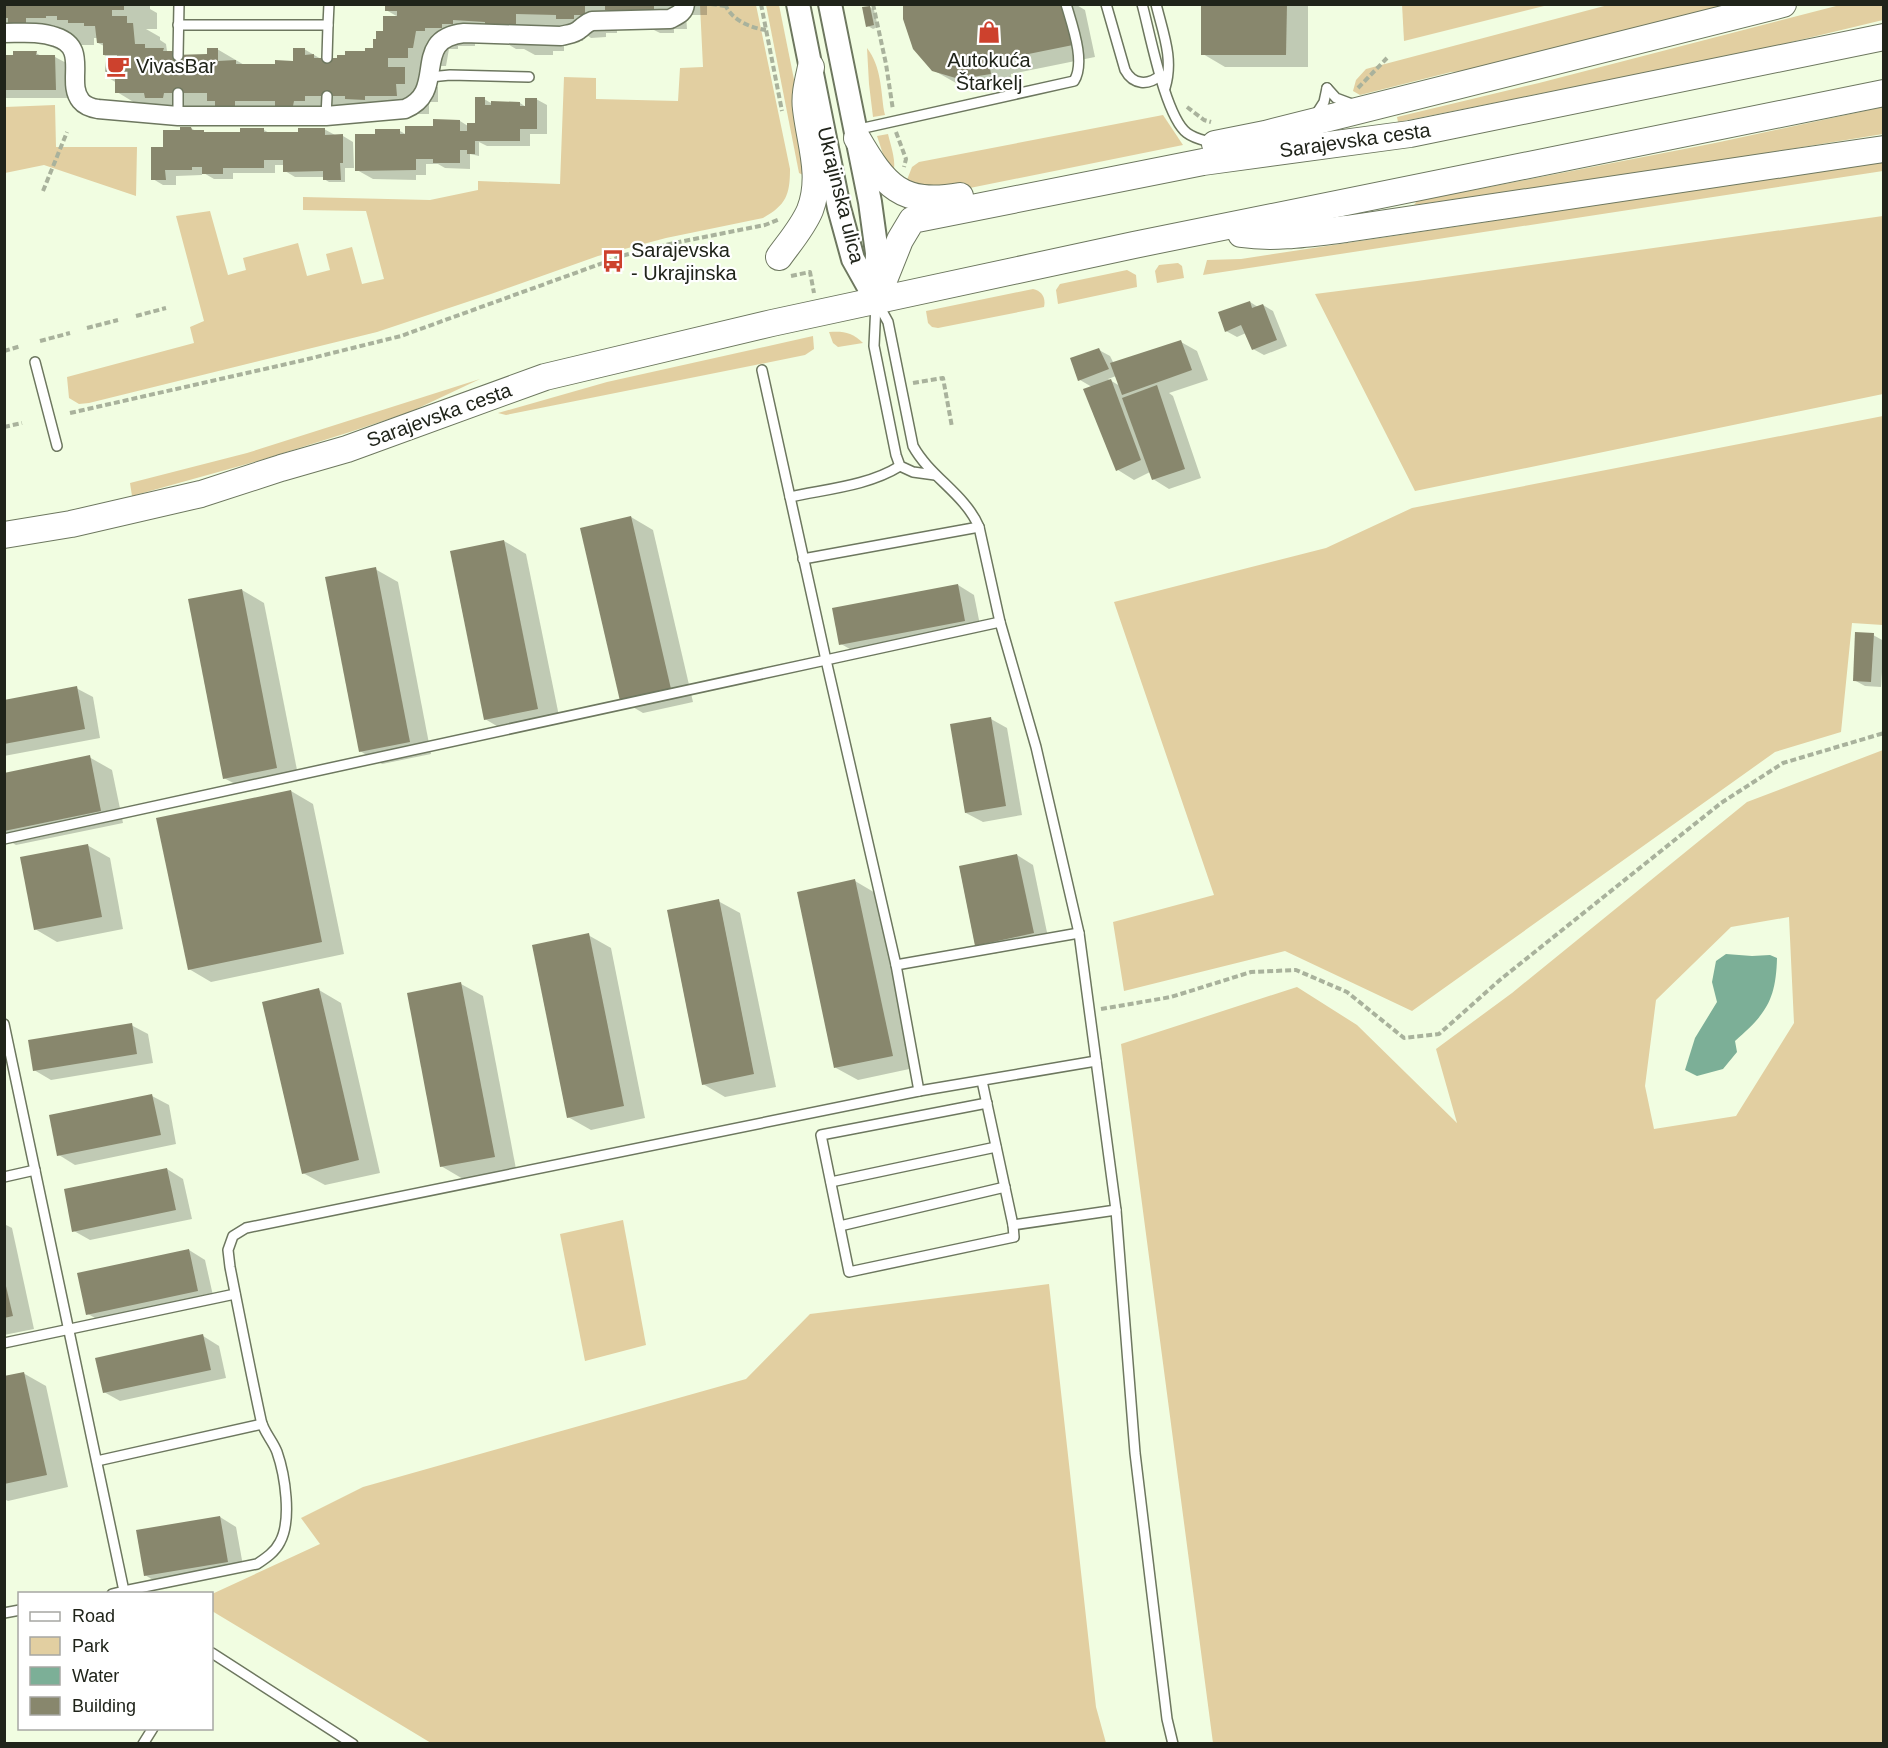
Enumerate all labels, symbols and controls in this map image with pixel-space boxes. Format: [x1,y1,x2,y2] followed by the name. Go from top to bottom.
[976,19,1002,45] shop icon: Autokuća Štarkelj
[947,49,1032,94] place label: Autokuća Štarkelj
[105,53,131,79] cafe icon: VivasBar
[136,55,216,77] place label: VivasBar
[1278,118,1433,161] street label: Sarajevska cesta
[813,124,869,266] street label: Ukrajinska ulica
[631,239,737,284] place label: Sarajevska - Ukrajinska
[600,248,626,274] bus stop icon: Sarajevska - Ukrajinska
[364,378,515,451] street label: Sarajevska cesta
[18,1592,213,1730] legend
[72,1606,115,1626] text: Road
[72,1636,110,1656] text: Park
[72,1666,119,1686] text: Water
[72,1696,136,1716] text: Building

